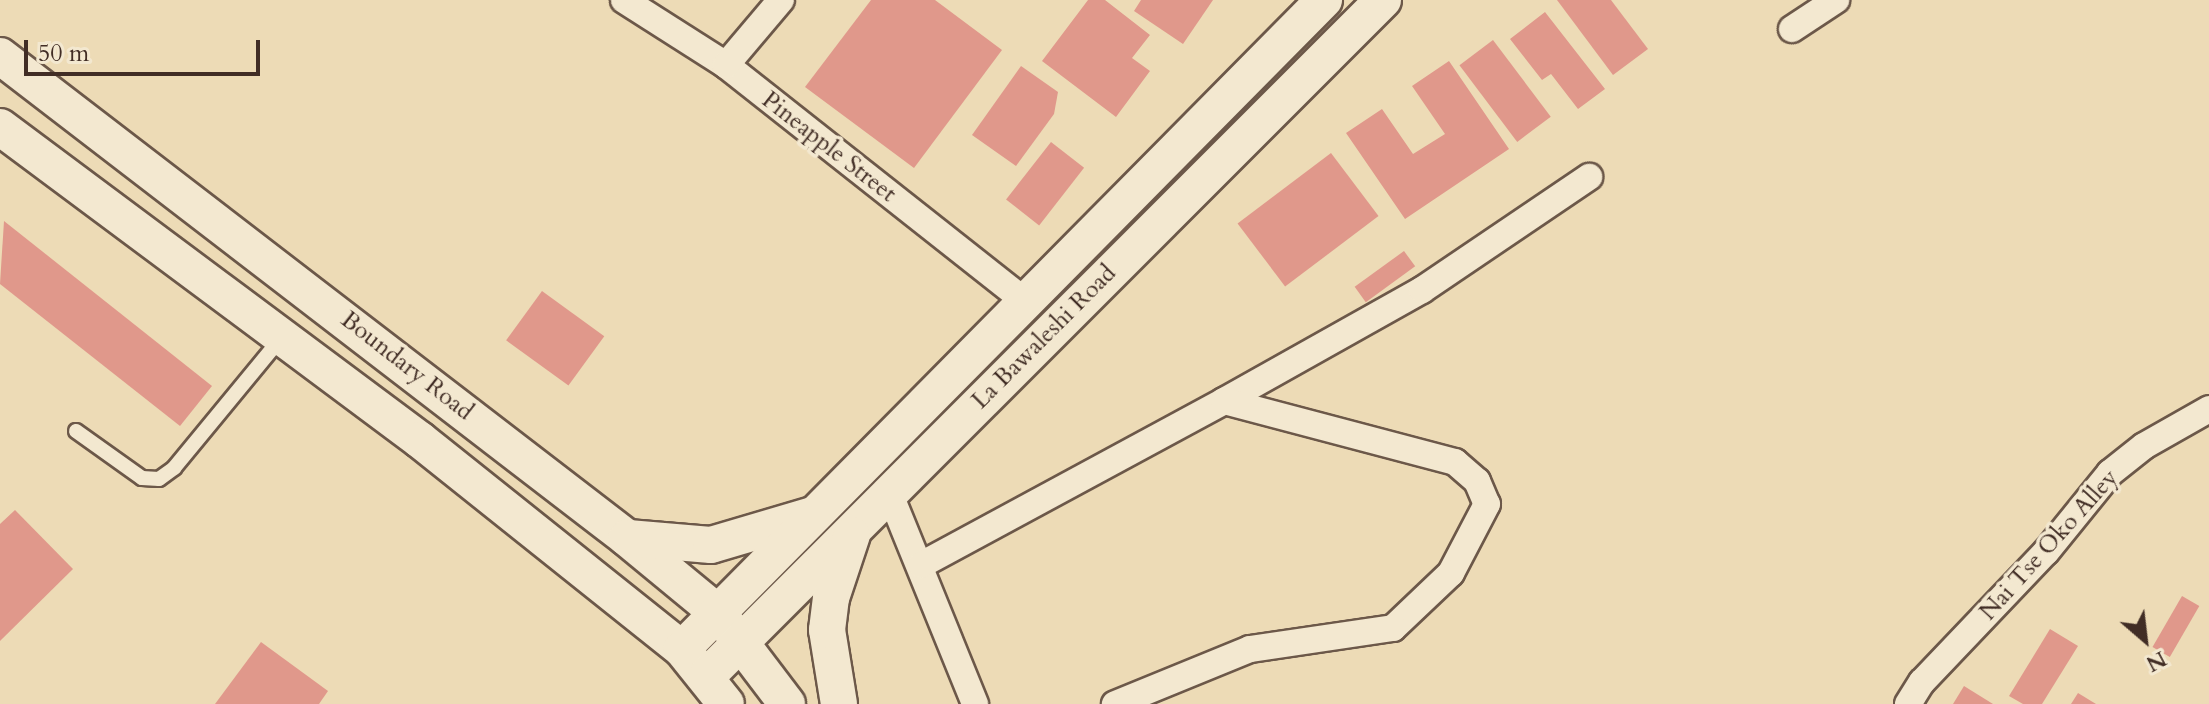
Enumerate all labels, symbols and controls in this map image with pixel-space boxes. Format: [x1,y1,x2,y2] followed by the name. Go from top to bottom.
[28,24,264,74] scale bar
[38,37,89,70] text: 50 m
[756,86,902,208] street label: Pineapple Street
[966,259,1122,415] street label: La Bawaleshi Road
[335,305,479,427] street label: Boundary Road
[1974,464,2124,626] street label: Nai Tse Oko Alley
[2105,600,2185,680] north arrow
[2141,643,2172,679] text: N

